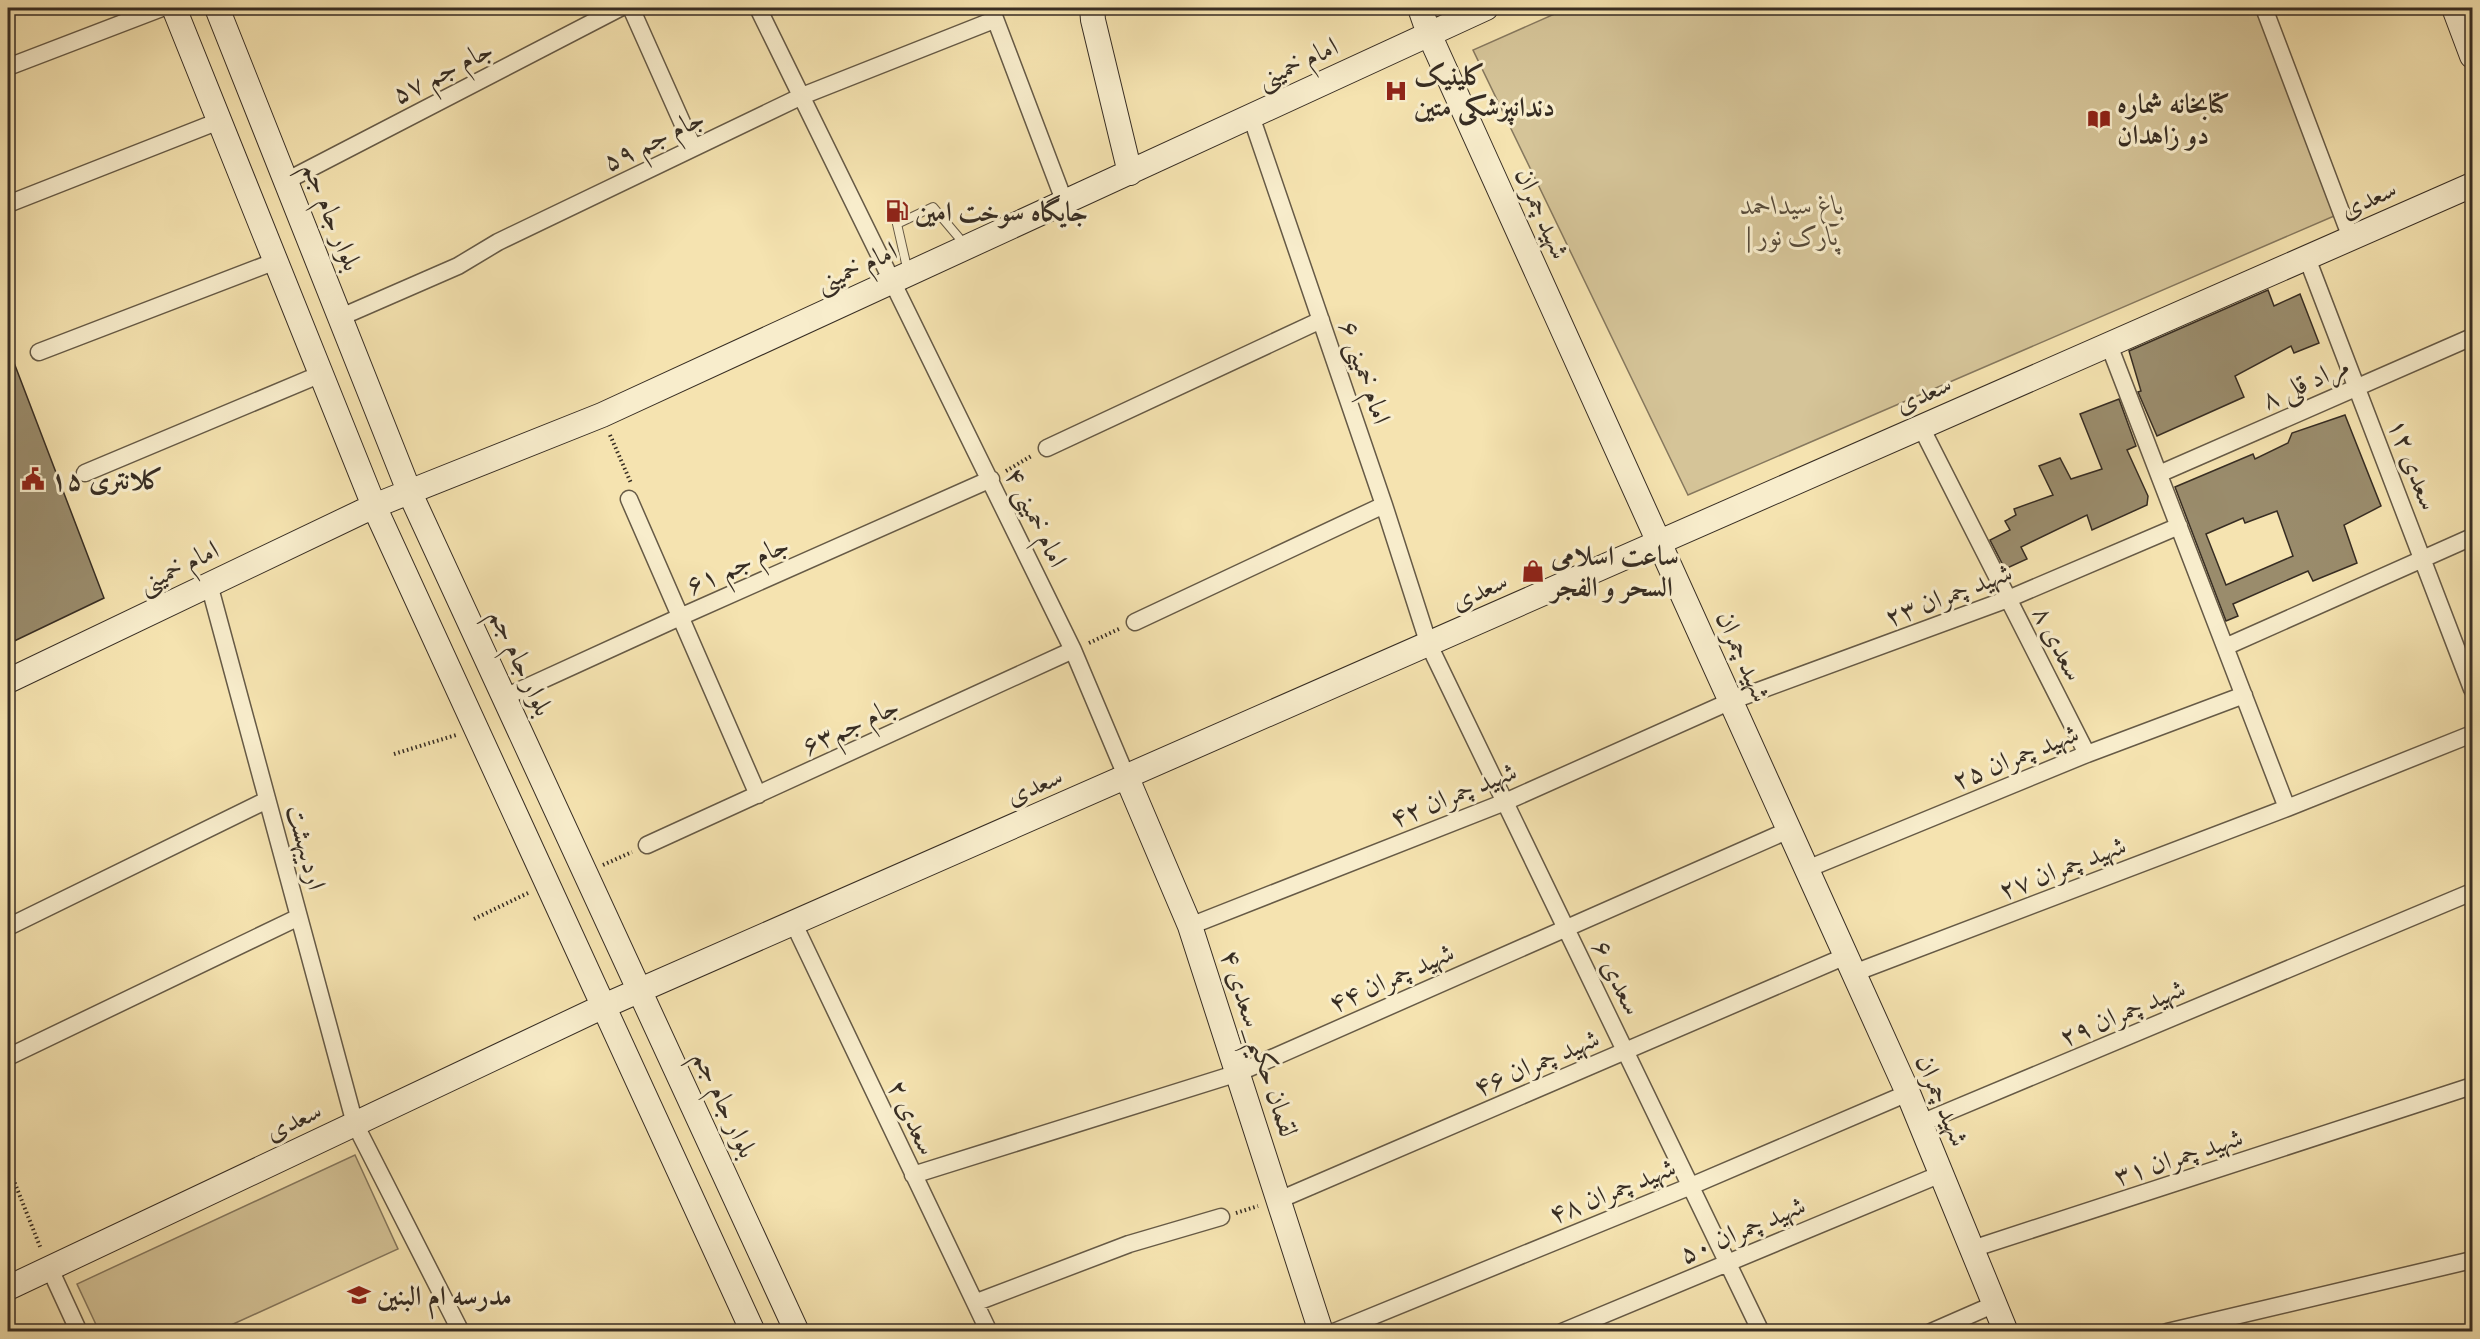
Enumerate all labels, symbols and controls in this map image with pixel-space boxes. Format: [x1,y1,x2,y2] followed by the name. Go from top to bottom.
[1251,28,1346,101] street label: امام خمینی
[386,31,502,118] street label: جام جم ۵۷
[1414,58,1555,126] place label: کلینیک دندانپزشکی متین
[1383,78,1409,104] hospital icon: کلینیک دندانپزشکی متین
[2117,86,2230,152] place label: کتابخانه شماره دو زاهدان
[596,99,713,186] street label: جام جم ۵۹
[2086,106,2112,132] library icon: کتابخانه شماره دو زاهدان
[288,156,371,279] street label: بلوار جام جم
[1507,162,1579,264] street label: شهید چمران
[2334,170,2402,226] street label: سعدی
[1740,187,1844,255] park label: باغ سیداحمد | پارک نور
[915,194,1088,229] place label: جایگاه سوخت امین
[884,198,910,224] fuel station icon: جایگاه سوخت امین
[810,233,905,305] street label: امام خمینی
[1326,316,1400,430] street label: امام خمینی ۶
[2256,347,2356,420] street label: مراد قلی ۸
[1889,365,1957,421] street label: سعدی
[2381,413,2447,515] street label: سعدی ۱۲
[992,461,1076,576] street label: امام خمینی ۴
[51,462,163,497] place label: کلانتری ۱۵
[20,466,46,492] public building icon: کلانتری ۱۵
[680,526,797,609] street label: جام جم ۶۱
[132,531,227,606] street label: امام خمینی
[1548,538,1679,604] place label: ساعت اسلامی السحر و الفجر
[1879,554,2017,634] street label: شهید چمران ۲۳
[1520,558,1546,584] shop icon: ساعت اسلامی السحر و الفجر
[1445,562,1513,618] street label: سعدی
[2025,600,2093,686] street label: سعدی ۸
[475,603,562,725] street label: بلوار جام جم
[1708,605,1780,707] street label: شهید چمران
[796,687,908,770] street label: جام جم۶۳
[1946,715,2084,797] street label: شهید چمران ۲۵
[1384,753,1522,835] street label: شهید چمران ۴۲
[1000,757,1068,813] street label: سعدی
[279,801,335,893] street label: اردیبهشت
[1993,827,2131,907] street label: شهید چمران ۲۷
[1585,933,1651,1021] street label: سعدی ۶
[1323,934,1459,1020] street label: شهید چمران ۴۴
[1204,945,1307,1144] street label: لقمان حکیم_سعدی ۴
[2054,970,2190,1054] street label: شهید چمران ۲۹
[1468,1020,1604,1104] street label: شهید چمران ۴۶
[679,1045,766,1167] street label: بلوار جام جم
[1908,1049,1978,1151] street label: شهید چمران
[880,1073,946,1161] street label: سعدی ۲
[259,1092,327,1148] street label: سعدی
[2109,1119,2247,1193] street label: شهید چمران ۳۱
[1543,1149,1681,1231] street label: شهید چمران ۴۸
[1674,1187,1810,1271] street label: شهید چمران ۵۰
[377,1278,512,1320] place label: مدرسه ام البنین
[346,1282,372,1308] school or university icon: مدرسه ام البنین

